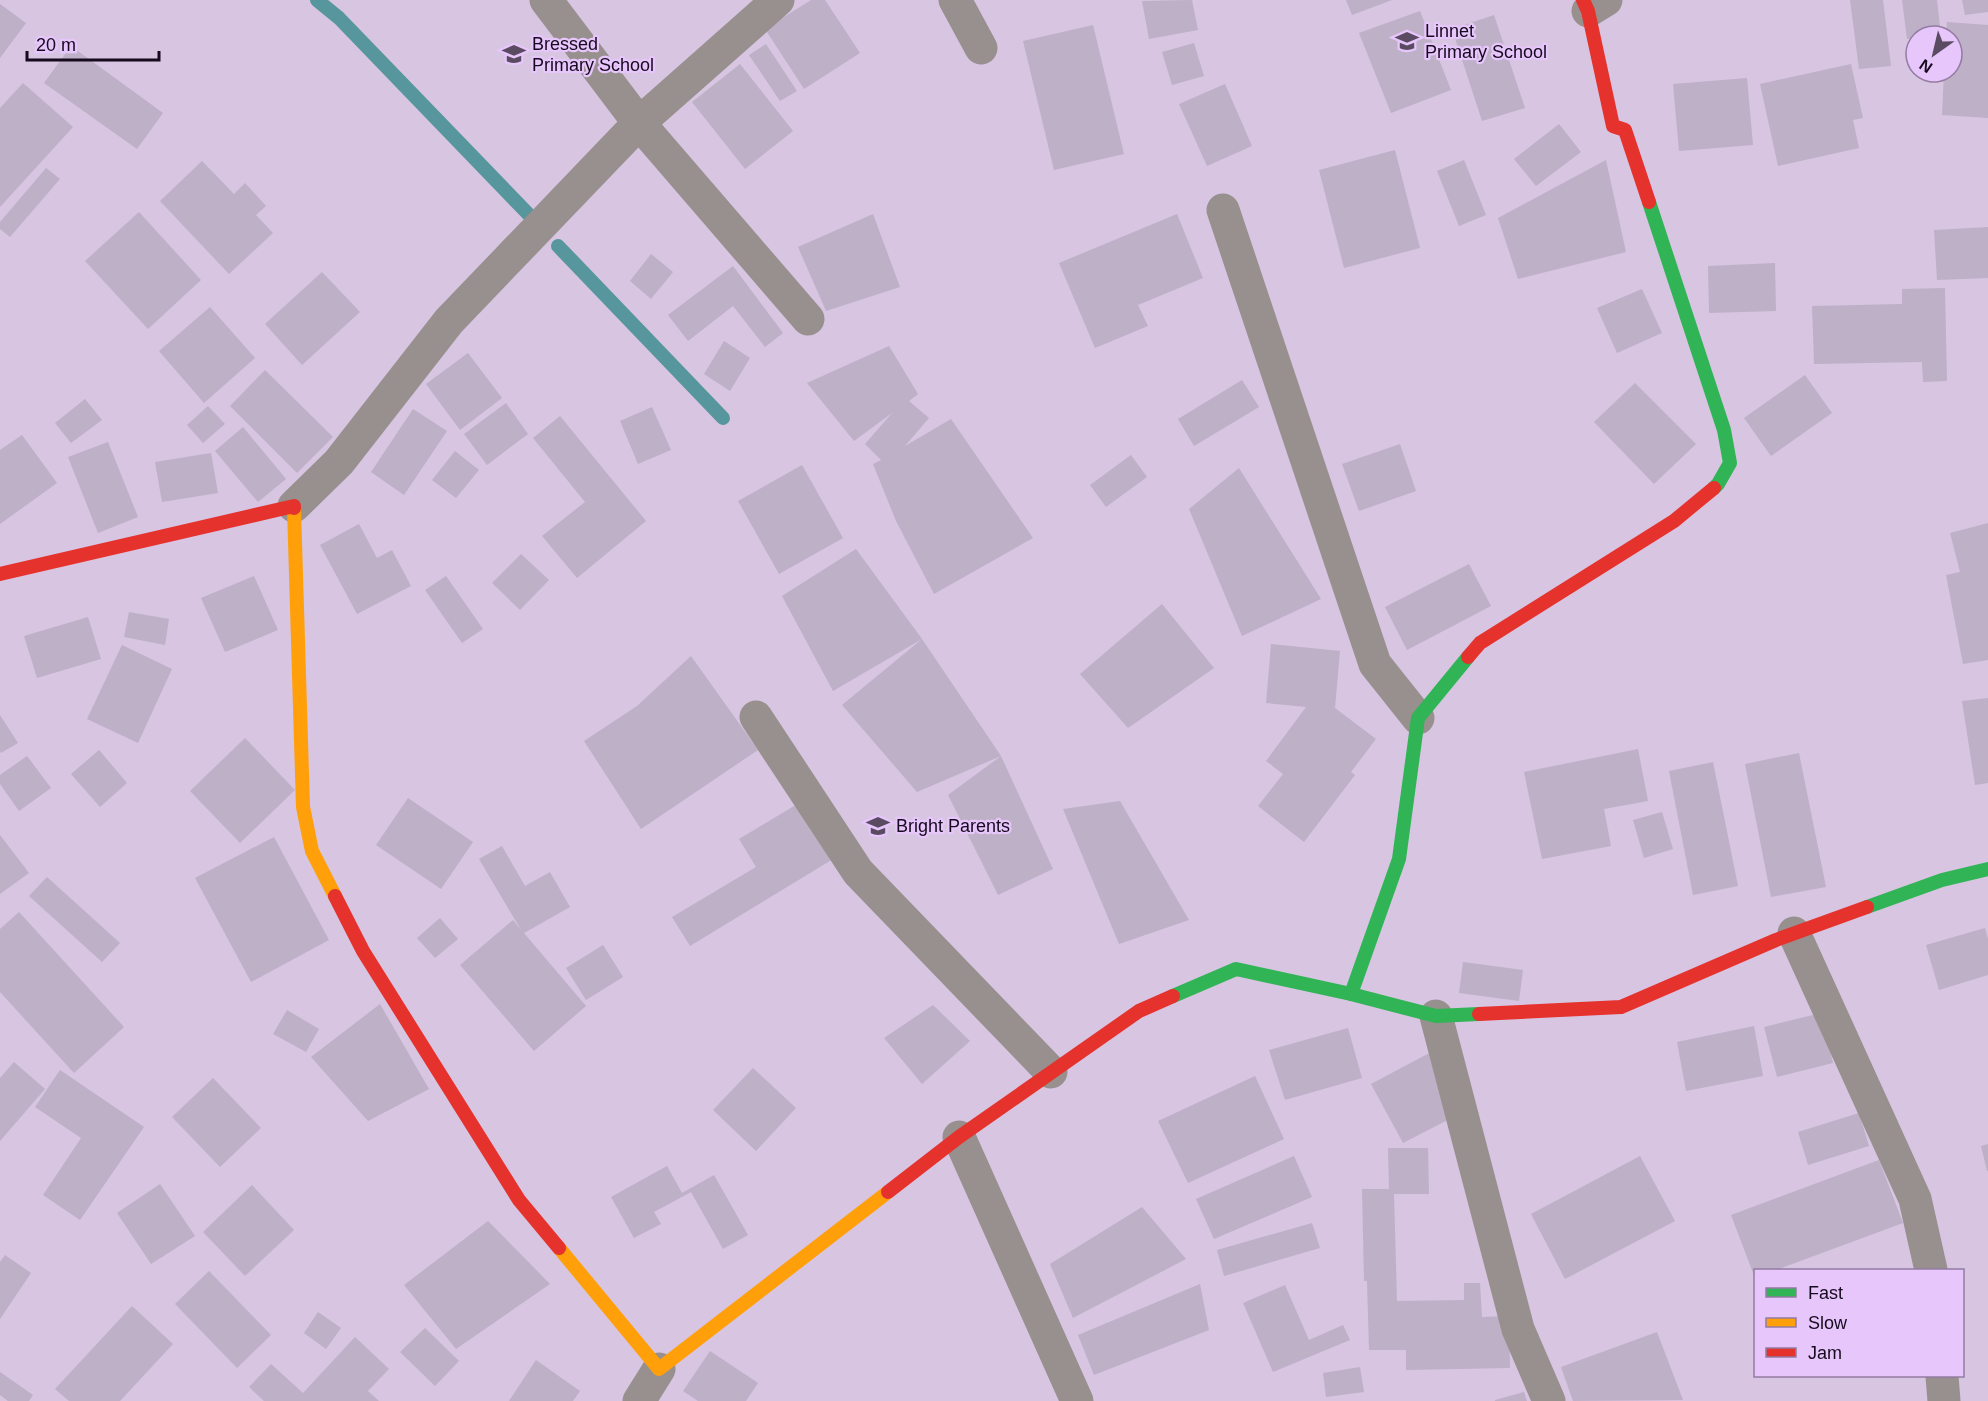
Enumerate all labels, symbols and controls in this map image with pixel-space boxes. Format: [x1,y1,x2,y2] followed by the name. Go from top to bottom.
[1425,21,1547,62] place label: Linnet Primary School
[27,24,159,62] scale bar
[1904,24,1964,84] north arrow
[1394,28,1420,54] school or university icon: Linnet Primary School
[532,34,654,75] place label: Bressed Primary School
[36,35,76,55] text: 20 m
[501,41,527,67] school or university icon: Bressed Primary School
[1916,56,1935,76] text: N
[865,813,891,839] school or university icon: Bright Parents
[896,816,1010,836] place label: Bright Parents
[1754,1269,1964,1377] legend
[1808,1283,1843,1303] text: Fast
[1808,1313,1848,1333] text: Slow
[1808,1343,1842,1363] text: Jam

